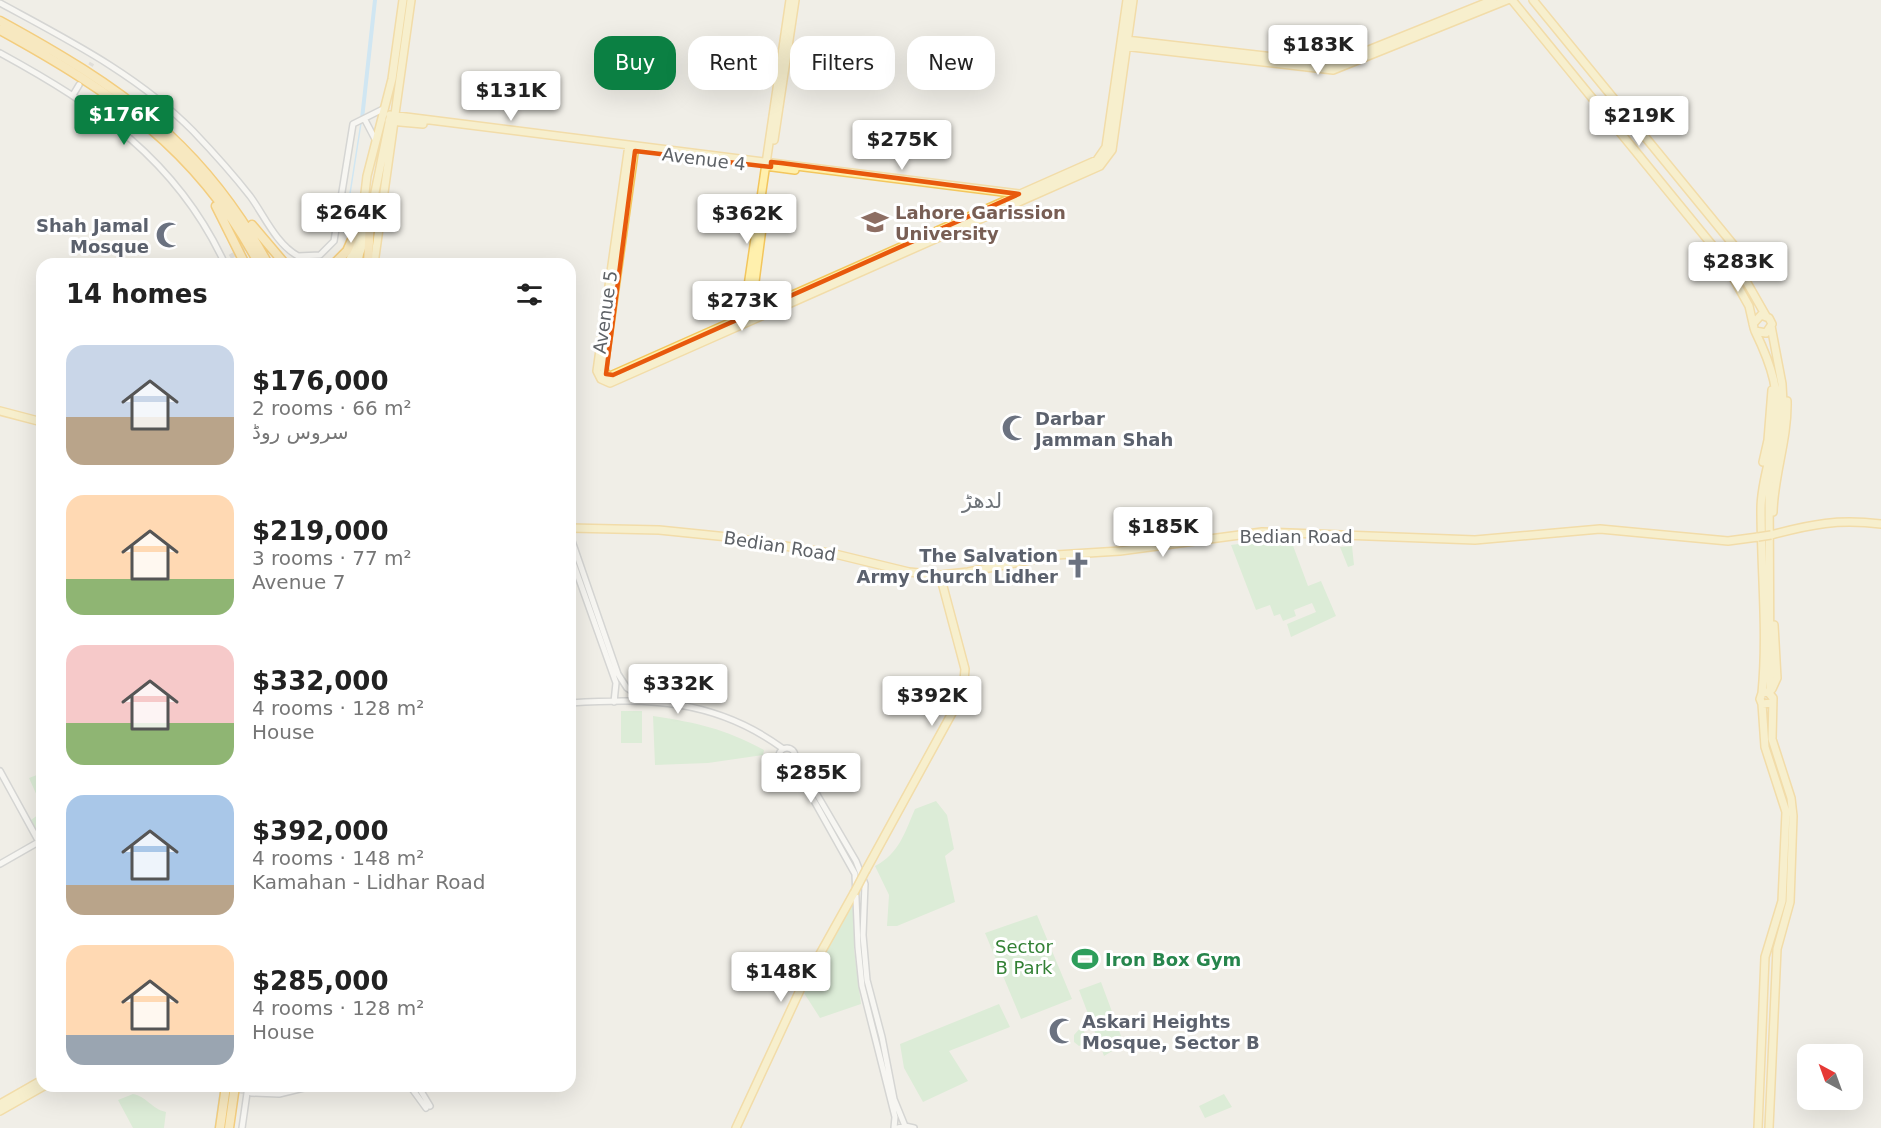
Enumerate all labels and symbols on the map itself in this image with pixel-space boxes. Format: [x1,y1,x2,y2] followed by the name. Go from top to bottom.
[1276,25,1360,76] pin: $183K
[469,71,553,122] pin: $131K
[82,95,166,146] pin: $176K
[1597,96,1681,147] pin: $219K
[860,120,944,171] pin: $275K
[661,143,747,175] street label: Avenue 4
[309,193,393,244] pin: $264K
[705,194,789,245] pin: $362K
[895,202,1066,244] place label: Lahore Garission University
[860,207,890,237] school or university icon: Lahore Garission University
[36,215,149,257] place label: Shah Jamal Mosque
[154,220,184,250] mosque icon: Shah Jamal Mosque
[1696,242,1780,293] pin: $283K
[589,269,621,355] street label: Avenue 5
[700,281,784,332] pin: $273K
[1033,408,1173,450] place label: Darbar Jamman Shah
[1000,413,1030,443] mosque icon: Darbar Jamman Shah
[961,489,1002,513] district label: لدھڑ
[1121,507,1205,558] pin: $185K
[1239,526,1353,547] street label: Bedian Road
[722,527,838,565] street label: Bedian Road
[857,545,1058,587] place label: The Salvation Army Church Lidher
[1063,550,1093,580] church icon: The Salvation Army Church Lidher
[636,664,720,715] pin: $332K
[890,676,974,727] pin: $392K
[769,753,853,804] pin: $285K
[995,936,1054,978] park label: Sector B Park
[1070,944,1100,974] sports icon: Iron Box Gym
[1105,949,1241,970] place label: Iron Box Gym
[739,952,823,1003] pin: $148K
[1082,1011,1260,1053] place label: Askari Heights Mosque, Sector B
[1047,1016,1077,1046] mosque icon: Askari Heights Mosque, Sector B
[1797,1044,1863,1110] north arrow

